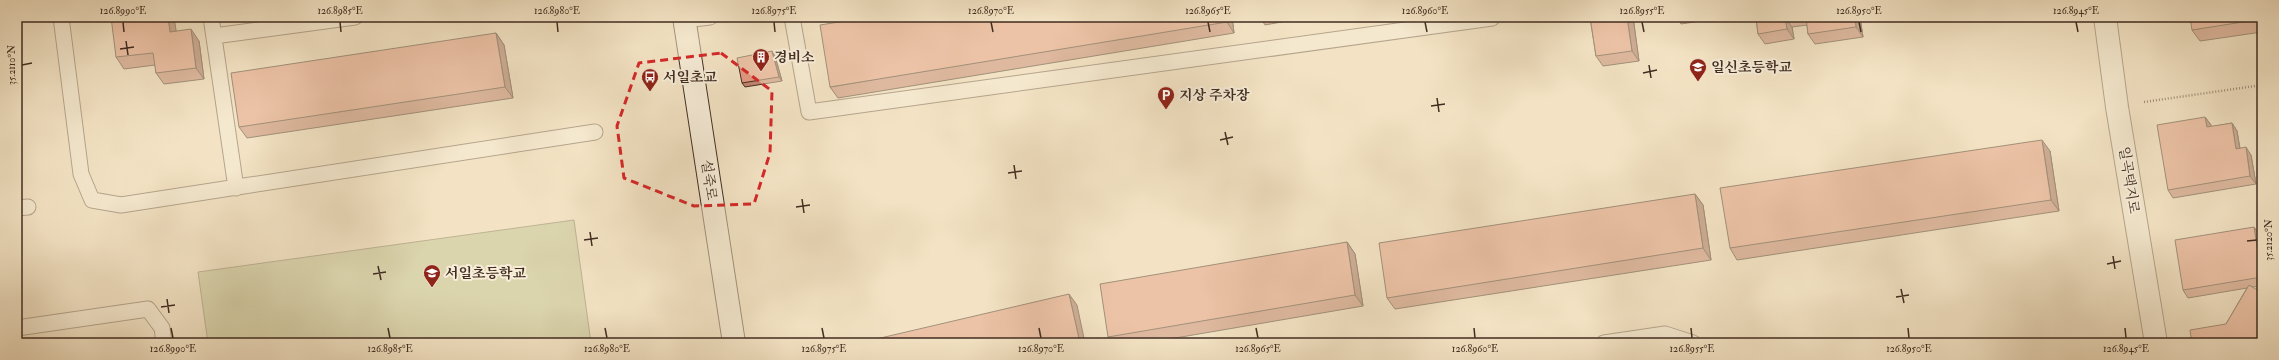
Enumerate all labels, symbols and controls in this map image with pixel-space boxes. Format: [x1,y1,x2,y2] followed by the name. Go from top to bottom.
[100,5,146,17] text: 126.8990°E
[317,5,363,17] text: 126.8985°E
[534,5,580,17] text: 126.8980°E
[751,5,797,17] text: 126.8975°E
[968,5,1014,17] text: 126.8970°E
[1185,5,1231,17] text: 126.8965°E
[1402,5,1448,17] text: 126.8960°E
[1620,5,1664,17] text: 126.8955°E
[1836,5,1882,17] text: 126.8950°E
[2053,5,2099,17] text: 126.8945°E
[6,45,18,85] text: 35.2110°N
[751,47,771,72] building icon: 경비소
[774,49,815,66] place label: 경비소
[1688,57,1708,82] school or university icon: 일신초등학교
[1711,59,1793,76] place label: 일신초등학교
[640,67,660,92] bus stop icon: 서일초교
[663,69,718,86] place label: 서일초교
[1156,85,1176,110] parking icon: 지상 주차장
[1179,87,1250,104] place label: 지상 주차장
[2115,145,2143,215] street label: 일곡택지로
[698,159,720,202] street label: 설죽로
[2263,219,2275,261] text: 35.2120°N
[422,263,442,288] school or university icon: 서일초등학교
[445,265,527,282] place label: 서일초등학교
[150,343,196,355] text: 126.8990°E
[367,343,413,355] text: 126.8985°E
[584,343,630,355] text: 126.8980°E
[801,343,847,355] text: 126.8975°E
[1018,343,1064,355] text: 126.8970°E
[1235,343,1281,355] text: 126.8965°E
[1452,343,1498,355] text: 126.8960°E
[1670,343,1714,355] text: 126.8955°E
[1886,343,1932,355] text: 126.8950°E
[2103,343,2149,355] text: 126.8945°E

